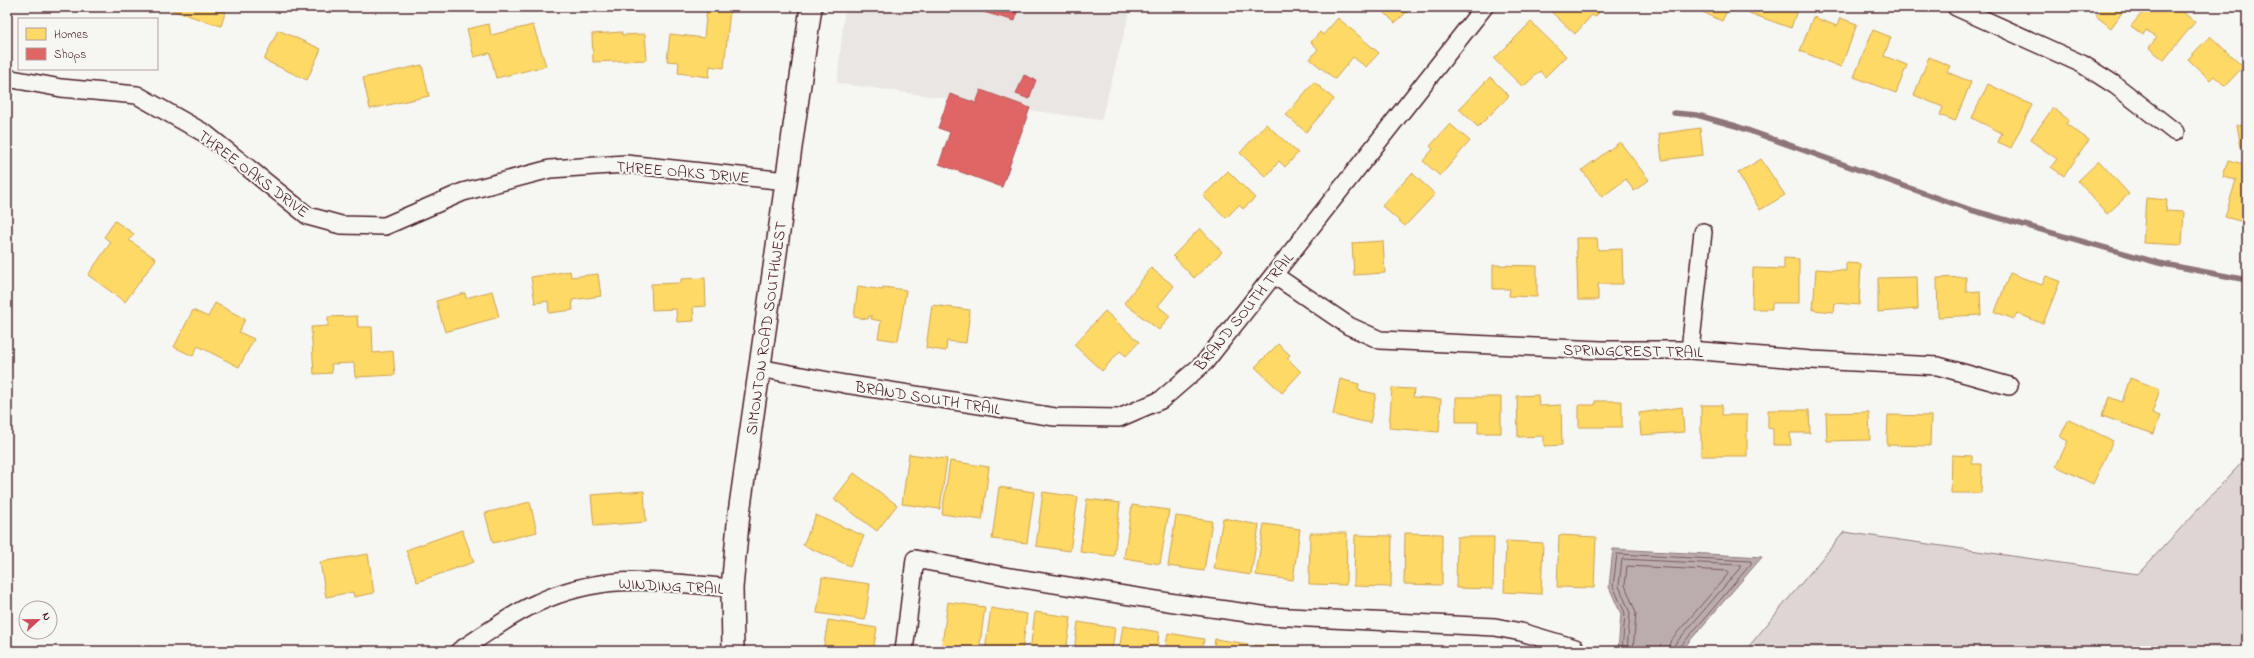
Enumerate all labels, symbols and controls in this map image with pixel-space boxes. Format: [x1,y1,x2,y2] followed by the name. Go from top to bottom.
[18,18,158,70] legend
[54,26,88,44] text: Homes
[54,46,86,64] text: Shops
[192,125,313,224] street label: THREE OAKS DRIVE
[615,155,750,191] street label: THREE OAKS DRIVE
[740,220,794,437] street label: SIMONTON ROAD SOUTHWEST
[1188,248,1300,378] street label: BRAND SOUTH TRAIL
[1563,339,1703,365] street label: SPRINGCREST TRAIL
[852,375,1002,422] street label: BRAND SOUTH TRAIL
[618,572,724,602] street label: WINDING TRAIL
[18,600,58,640] north arrow
[38,610,55,623] text: N

